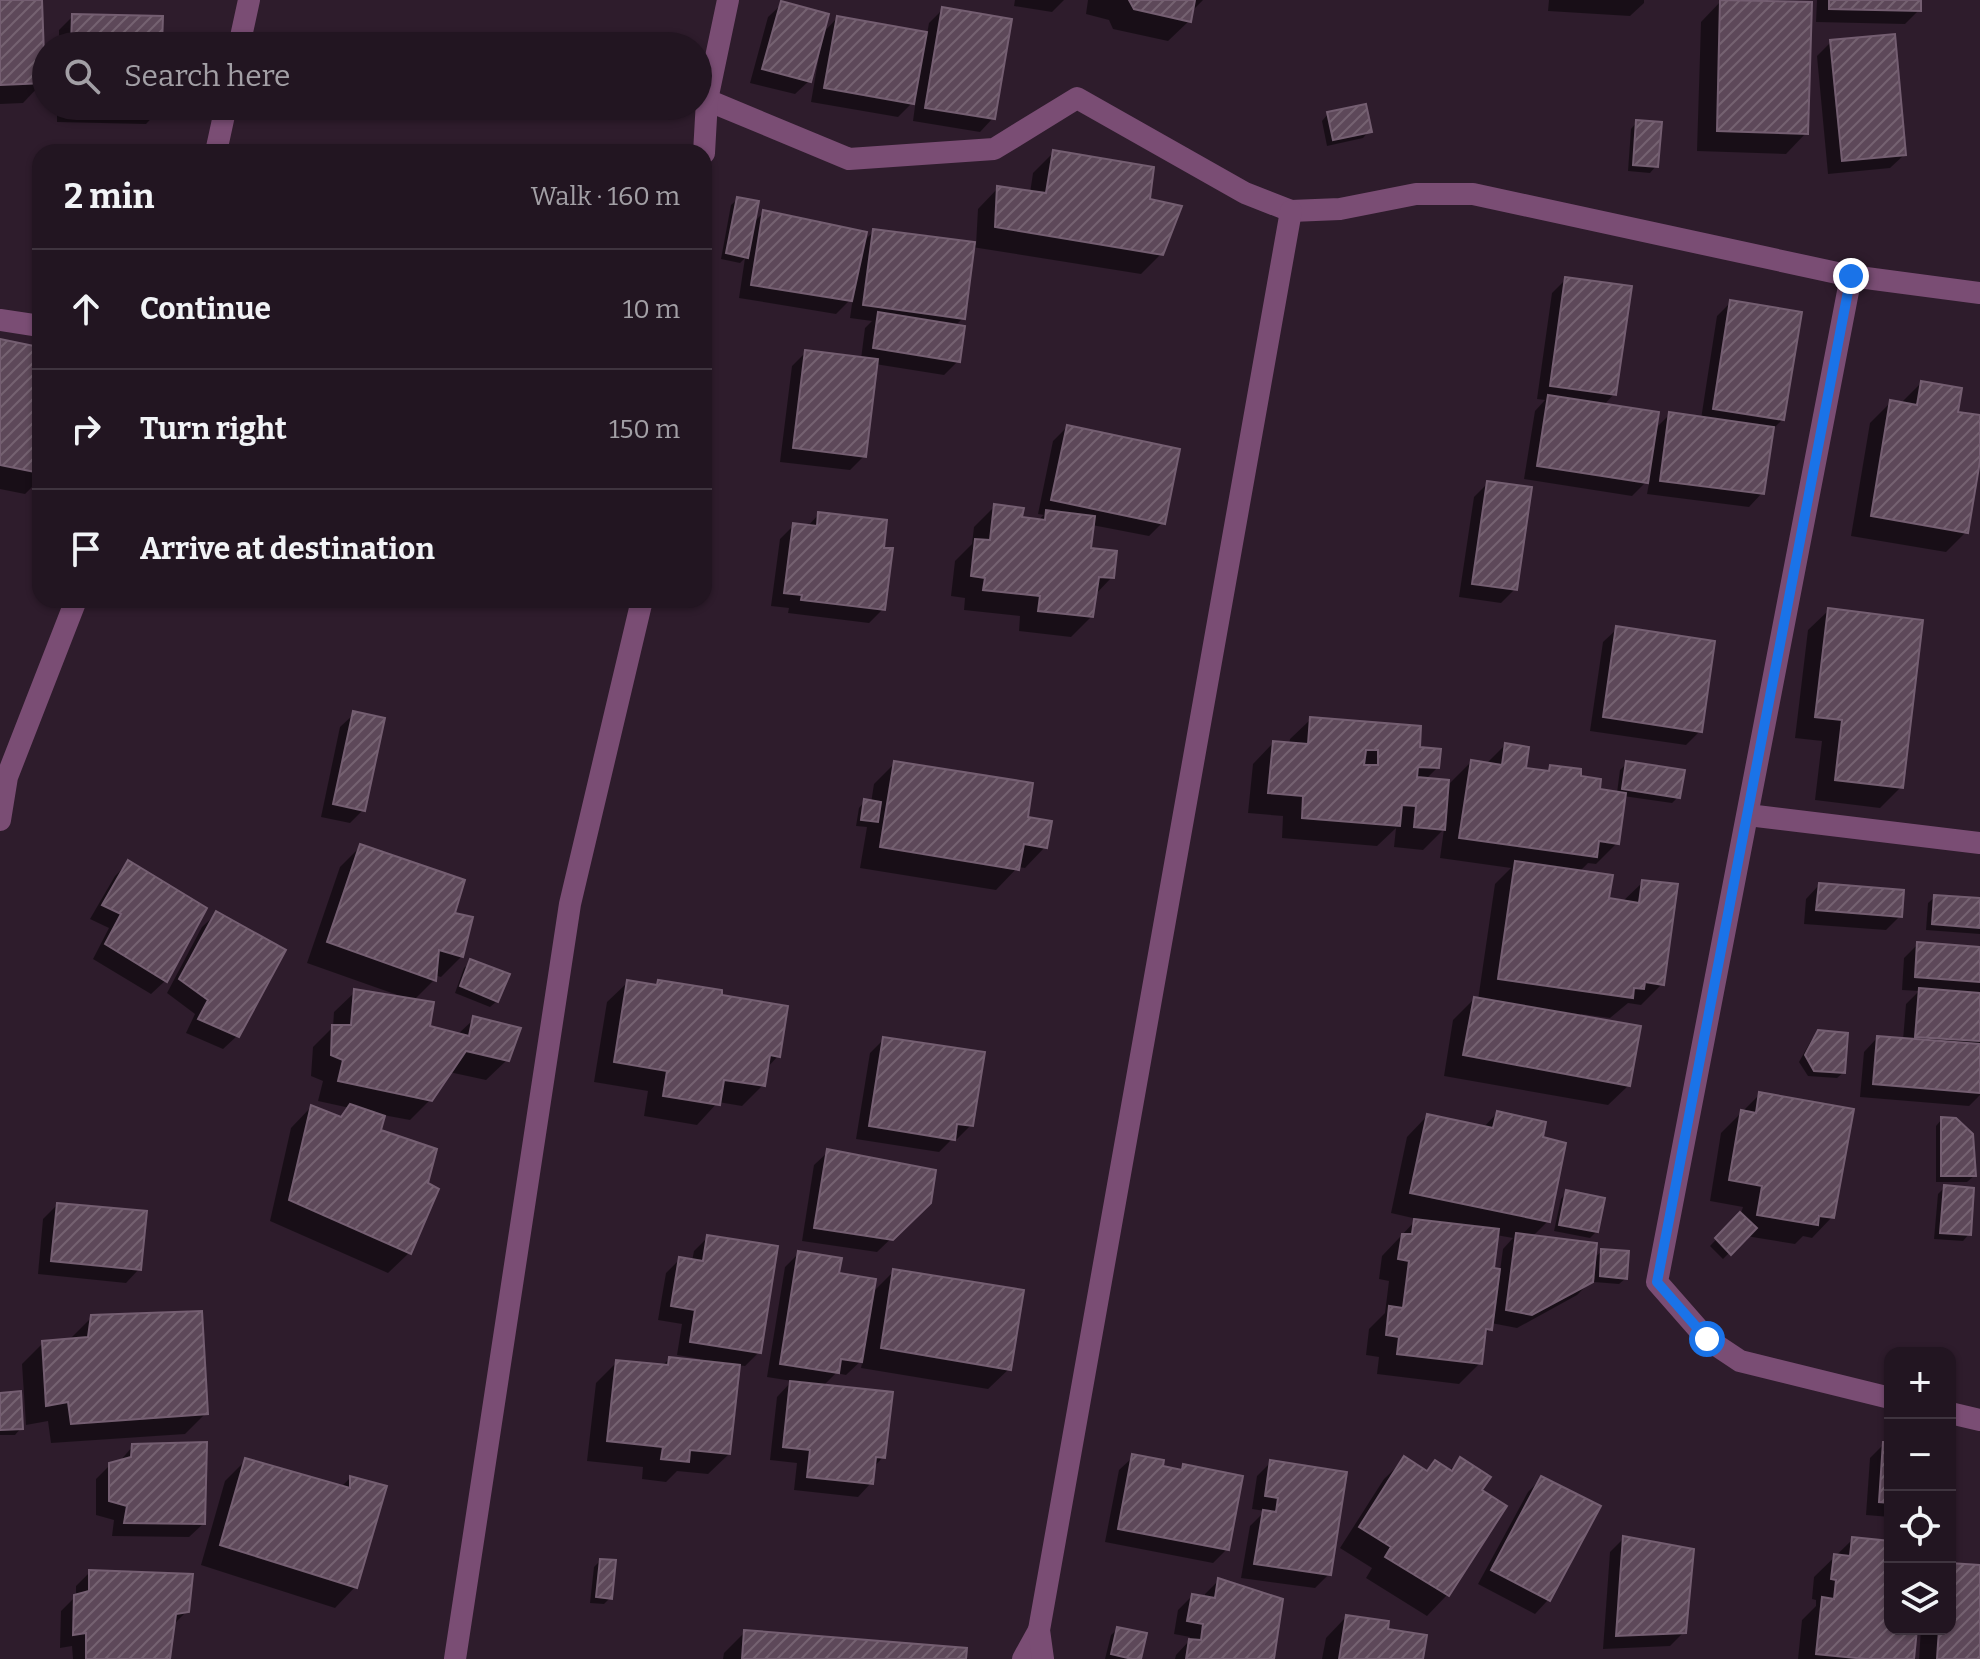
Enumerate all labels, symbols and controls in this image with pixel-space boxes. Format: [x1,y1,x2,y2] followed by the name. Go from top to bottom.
[32,32,712,120] search box
[60,54,104,98] icon: search
[124,58,291,94] text: Search here
[64,176,154,217] text: 2 min
[531,181,680,212] text: Walk · 160 m
[1833,258,1869,294] route end
[64,287,108,331] icon: ahead
[140,291,271,327] text: Continue
[623,294,680,325] text: 10 m
[64,407,108,451] icon: right
[140,411,287,447] text: Turn right
[609,414,680,445] text: 150 m
[64,527,108,571] icon: arrive
[140,531,435,567] text: Arrive at destination
[1689,1321,1725,1357] route start
[1884,1347,1956,1635] map controls
[1884,1347,1956,1419] button: +
[1884,1419,1956,1491] button: −
[1884,1491,1956,1563] button: locate
[1884,1563,1956,1635] button: layers

